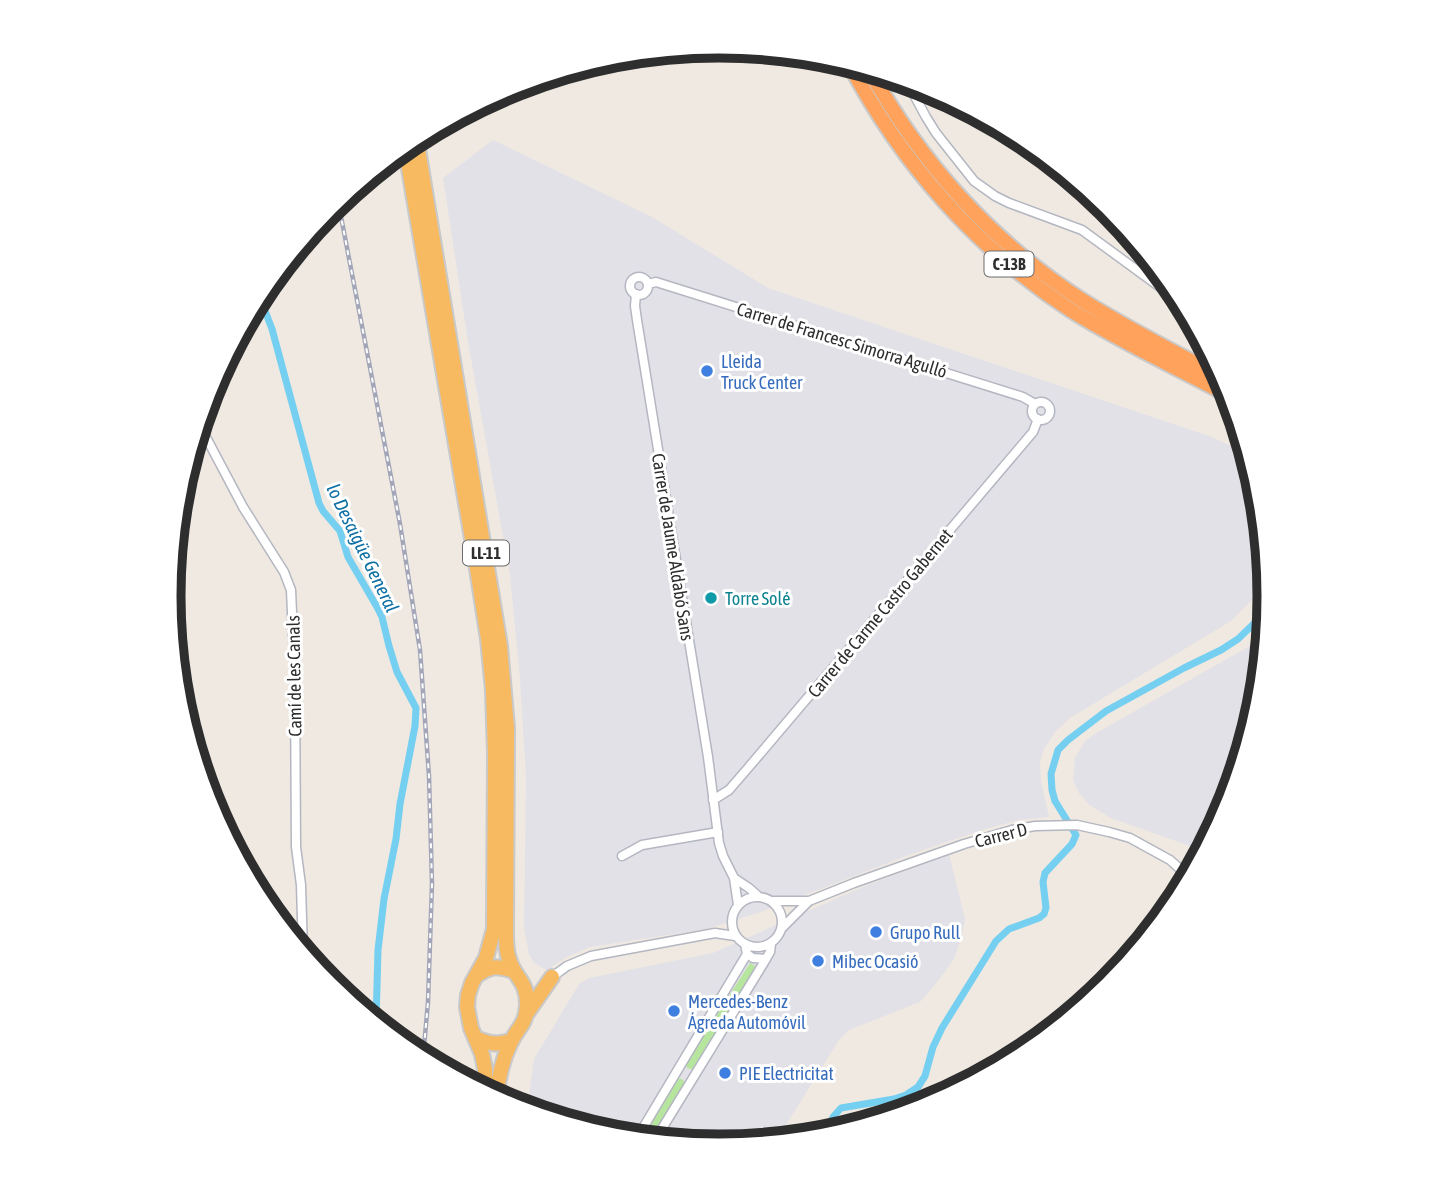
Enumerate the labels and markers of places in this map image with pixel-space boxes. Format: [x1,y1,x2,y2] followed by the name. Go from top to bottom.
[721,351,803,393] place label: Lleida Truck Center
[699,363,715,379] marker: Lleida Truck Center
[725,588,790,609] place label: Torre Solé
[703,590,719,606] marker: Torre Solé
[890,922,960,943] place label: Grupo Rull
[868,924,884,940] marker: Grupo Rull
[832,951,918,972] place label: Mibec Ocasió
[810,953,826,969] marker: Mibec Ocasió
[688,991,806,1033] place label: Mercedes-Benz Ágreda Automóvil
[666,1003,682,1019] marker: Mercedes-Benz Ágreda Automóvil
[739,1063,834,1084] place label: PIE Electricitat
[717,1065,733,1081] marker: PIE Electricitat

